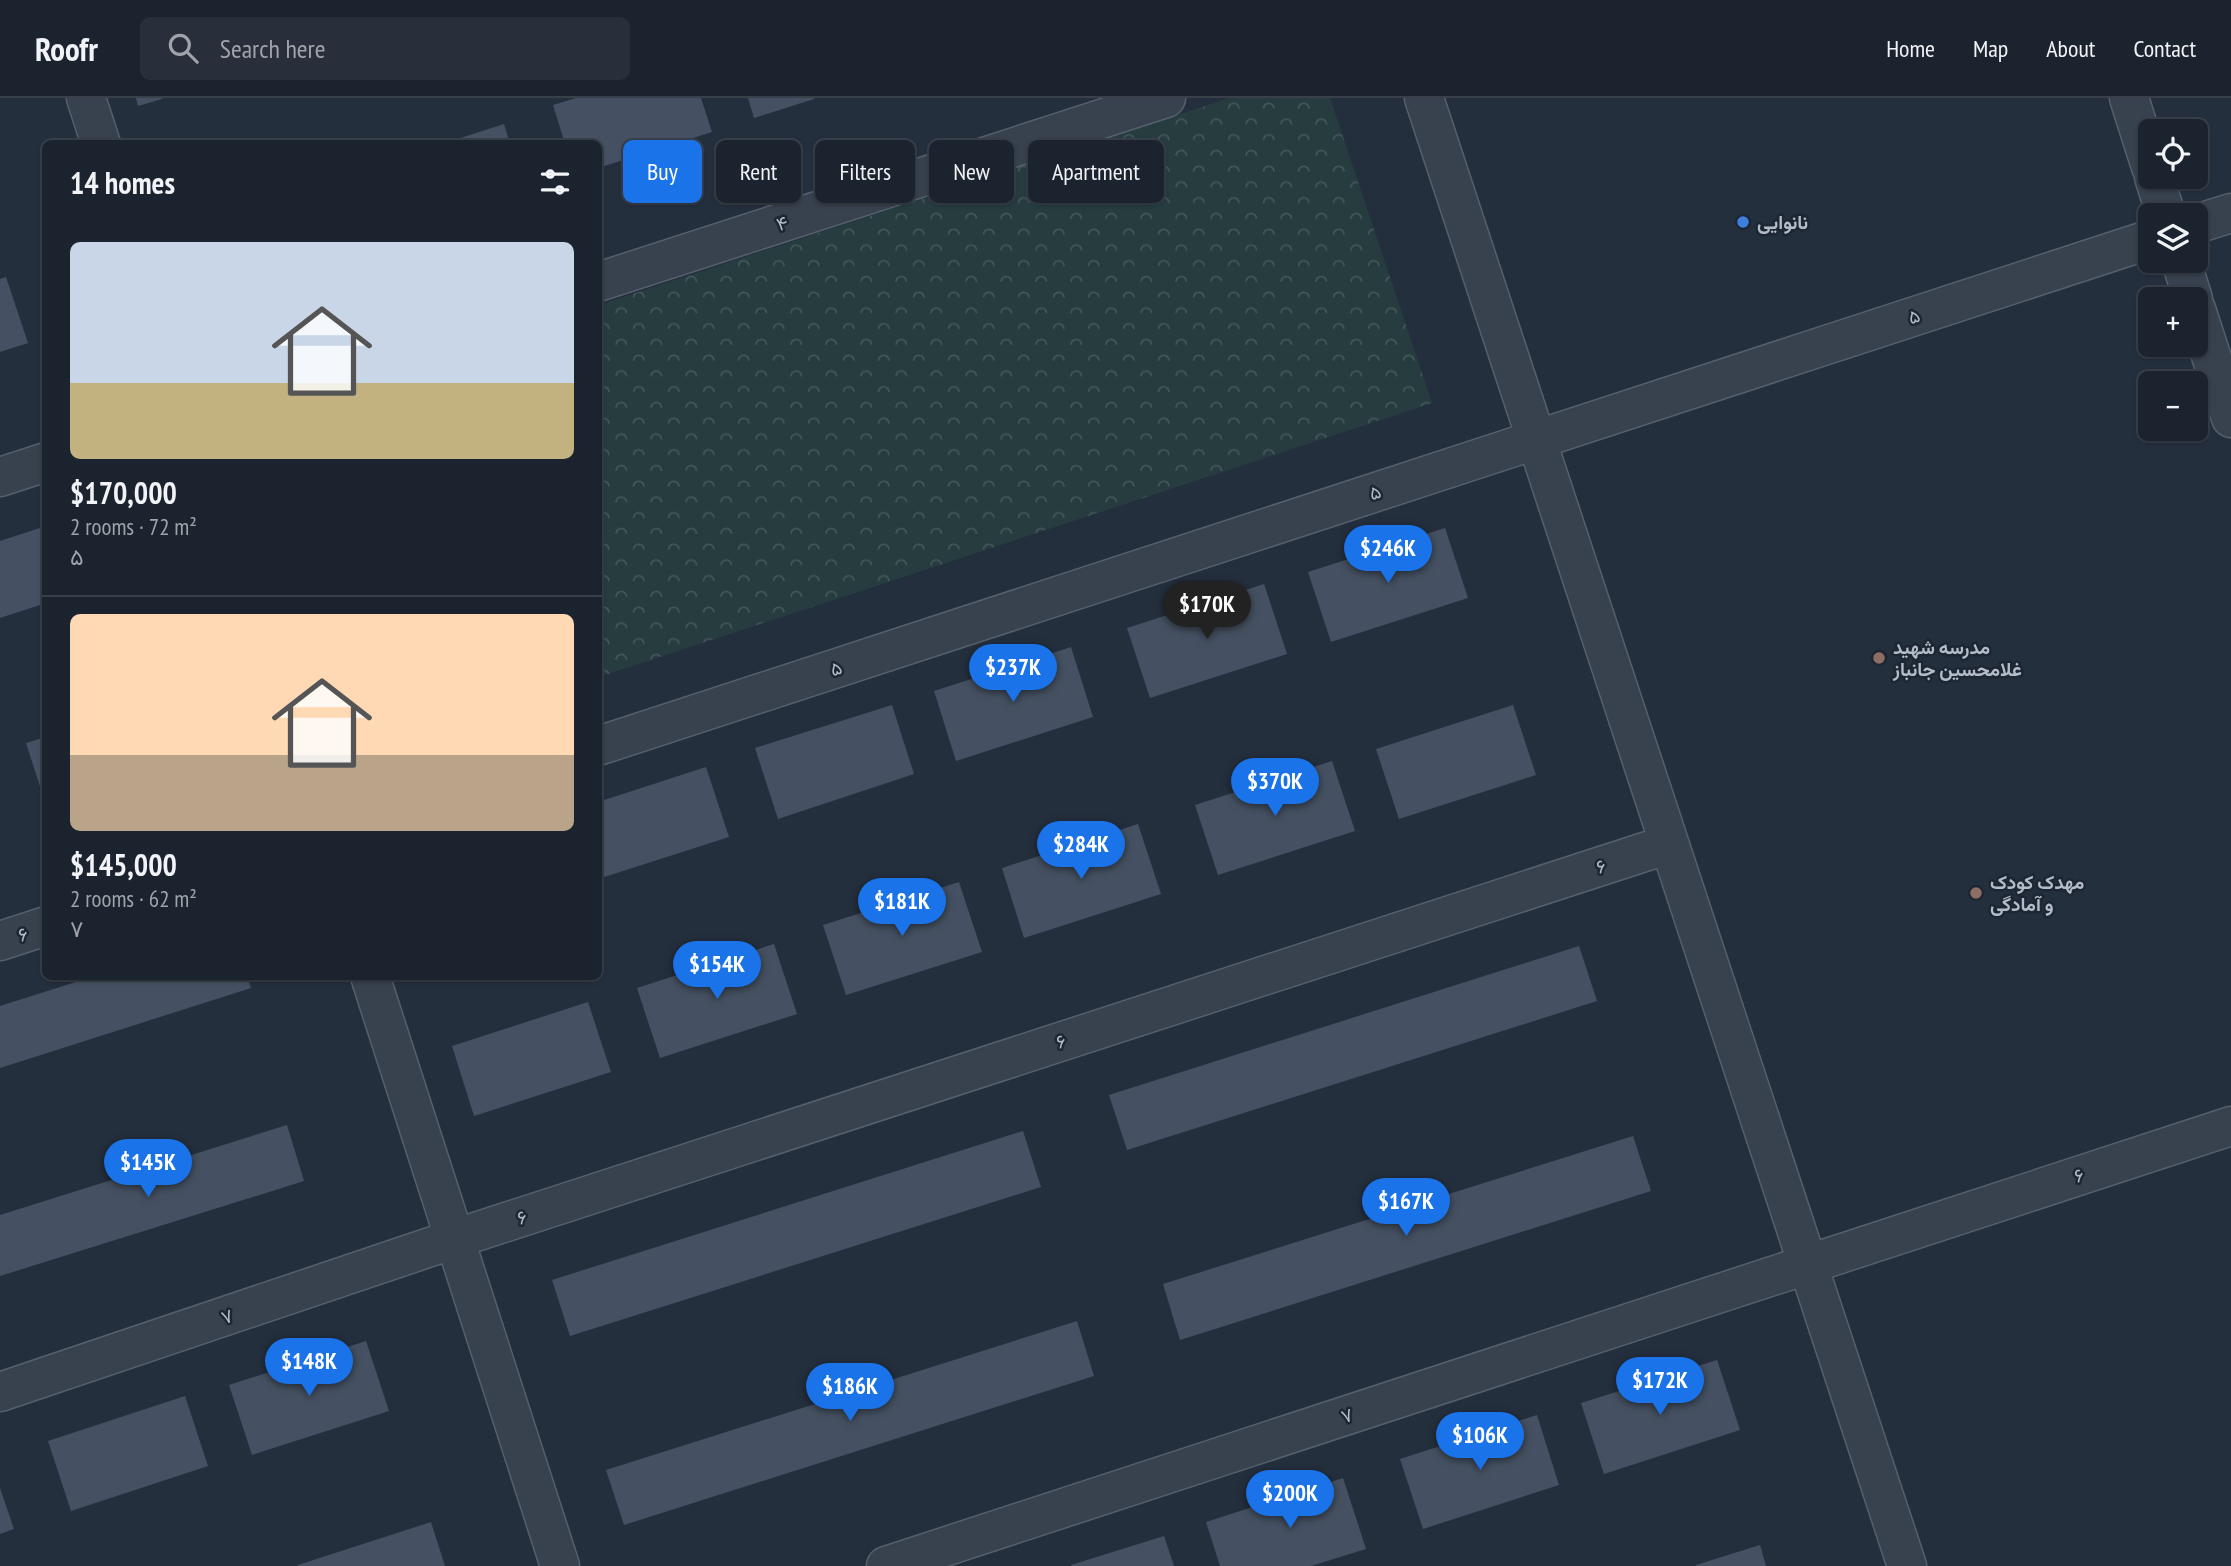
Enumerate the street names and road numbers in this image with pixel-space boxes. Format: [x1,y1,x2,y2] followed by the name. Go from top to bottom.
[773,210,791,236] street label: ۴
[1905,303,1923,329] street label: ۵
[1366,479,1384,505] street label: ۵
[827,655,845,681] street label: ۵
[1593,853,1609,879] street label: ۶
[15,921,31,947] street label: ۶
[1053,1028,1069,1054] street label: ۶
[2071,1162,2087,1188] street label: ۶
[514,1204,530,1230] street label: ۶
[218,1303,236,1329] street label: ۷
[1338,1402,1356,1428] street label: ۷

